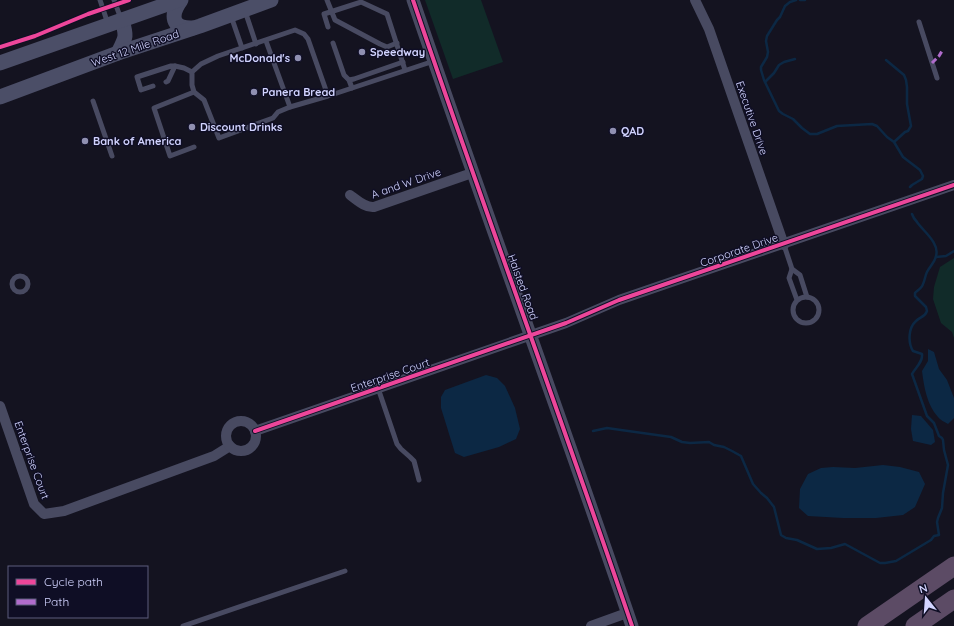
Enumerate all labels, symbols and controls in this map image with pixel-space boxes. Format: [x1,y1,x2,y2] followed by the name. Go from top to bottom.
[89,26,181,70] street label: West 12 Mile Road
[370,45,425,59] place label: Speedway
[357,47,367,57] marker: Speedway
[230,51,290,65] place label: McDonald's
[293,53,303,63] marker: McDonald's
[733,79,771,157] street label: Executive Drive
[262,85,335,99] place label: Panera Bread
[249,87,259,97] marker: Panera Bread
[200,120,282,134] place label: Discount Drinks
[187,122,197,132] marker: Discount Drinks
[621,124,644,138] place label: QAD
[608,126,618,136] marker: QAD
[93,134,182,148] place label: Bank of America
[80,136,90,146] marker: Bank of America
[369,165,443,201] street label: A and W Drive
[698,230,780,270] street label: Corporate Drive
[505,252,541,322] street label: Halsted Road
[349,355,431,395] street label: Enterprise Court
[11,419,53,501] street label: Enterprise Court
[8,566,148,618] legend
[44,574,103,589] text: Cycle path
[906,578,946,618] north arrow
[917,581,929,596] text: N
[44,594,69,609] text: Path

